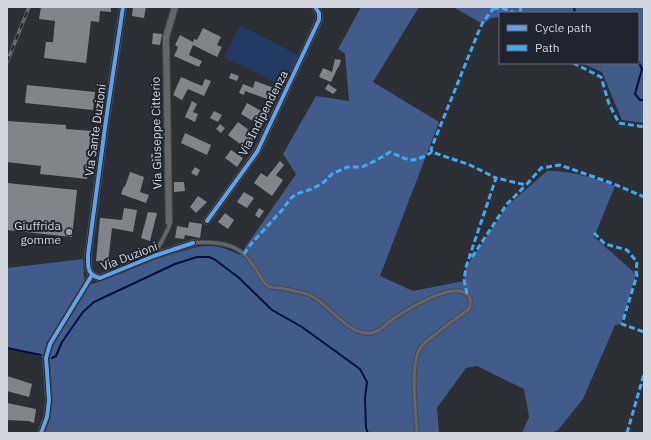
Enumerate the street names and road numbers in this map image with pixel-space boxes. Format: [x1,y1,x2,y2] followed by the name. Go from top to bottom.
[235,67,291,158] street label: Via Indipendenza
[148,76,164,190] street label: Via Giuseppe Citterio
[81,83,109,177] street label: Via Sante Duzioni
[99,238,159,274] street label: Via Duzioni

